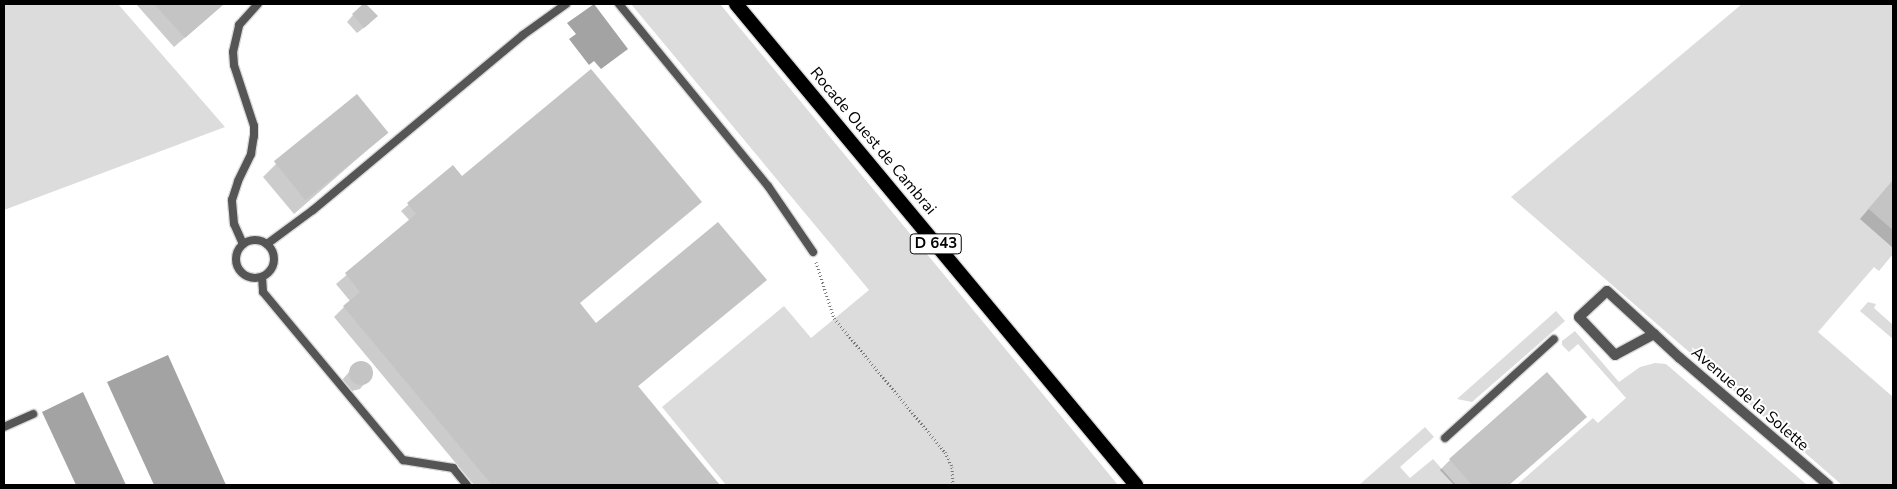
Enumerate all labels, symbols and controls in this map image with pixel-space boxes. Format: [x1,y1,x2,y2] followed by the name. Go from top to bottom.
[806,64,940,218] street label: Rocade Ouest de Cambrai
[910,232,962,256] road number: D 643
[1687,343,1813,455] street label: Avenue de la Solette

